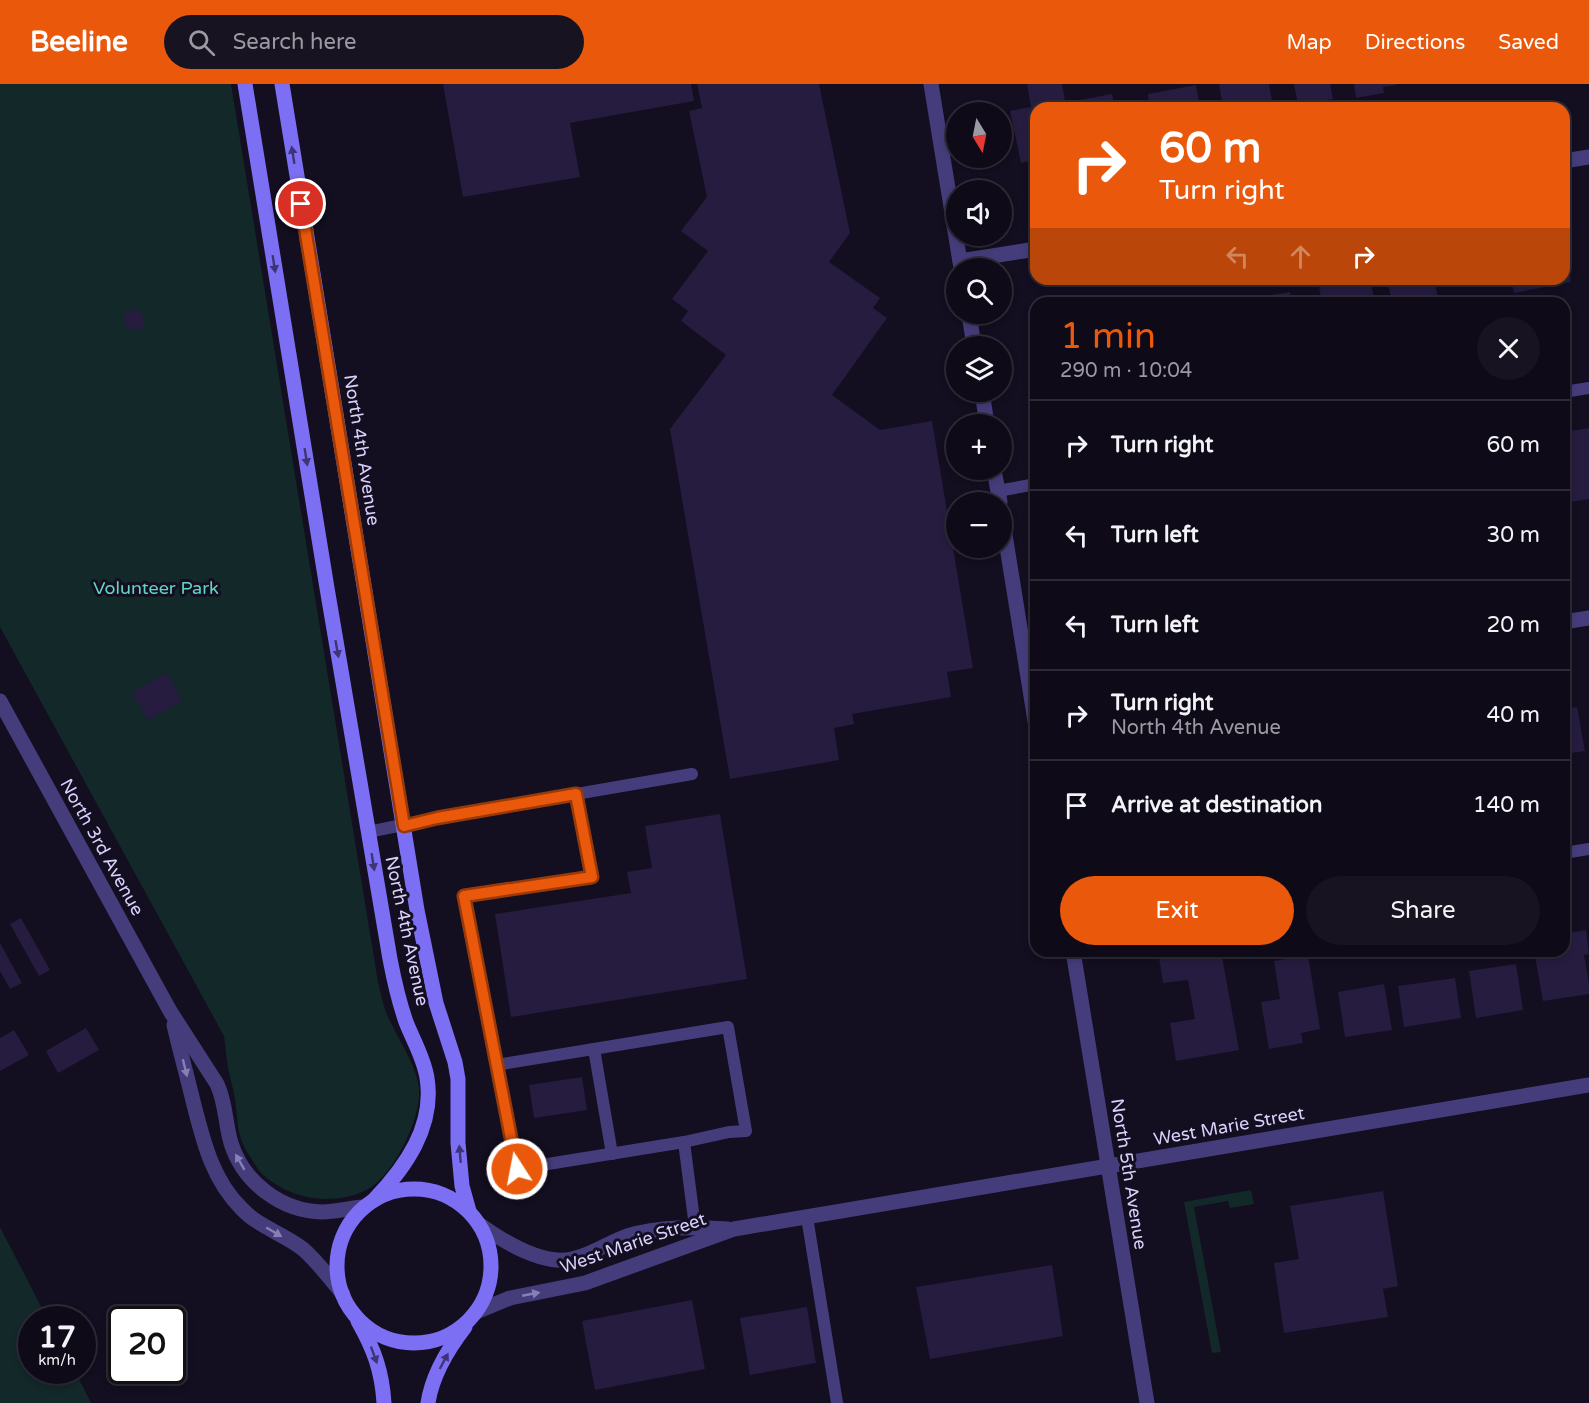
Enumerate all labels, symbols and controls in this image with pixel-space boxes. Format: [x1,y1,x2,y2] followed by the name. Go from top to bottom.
[164,15,584,69] search box
[30,25,128,59] text: Beeline
[185,26,218,59] icon: search
[233,29,357,55] text: Search here
[1286,30,1332,55] text: Map
[1365,30,1465,55] text: Directions
[1498,30,1559,55] text: Saved
[946,102,1012,168] north arrow
[946,102,1012,558] map controls
[1159,123,1261,174] text: 60 m
[1060,126,1138,204] icon: right
[289,145,298,164] one-way arrow
[1159,174,1285,207] text: Turn right
[275,178,326,229] pin
[946,180,1012,246] button: sound
[284,187,317,220] icon: arrive
[1221,240,1254,273] icon: left
[1284,240,1317,273] icon: ahead
[1347,240,1380,273] icon: right
[270,255,279,274] one-way arrow
[946,258,1012,324] button: search
[1060,315,1156,358] text: 1 min
[1477,317,1540,380] button: close
[946,336,1012,402] button: layers
[1060,359,1192,383] text: 290 m · 10:04
[339,373,385,527] street label: North 4th Avenue
[946,414,1012,480] button: +
[1060,429,1093,462] icon: right
[1111,432,1213,458] text: Turn right
[1486,432,1540,458] text: 60 m
[301,447,310,466] one-way arrow
[946,492,1012,558] button: −
[1060,519,1093,552] icon: left
[1111,522,1199,548] text: Turn left
[1486,522,1540,548] text: 30 m
[93,577,219,599] park label: Volunteer Park
[1060,609,1093,642] icon: left
[1111,612,1199,638] text: Turn left
[1486,612,1540,638] text: 20 m
[333,640,342,659] one-way arrow
[1111,690,1213,716] text: Turn right
[1060,699,1093,732] icon: right
[1486,702,1540,728] text: 40 m
[1111,716,1281,740] text: North 4th Avenue
[55,775,149,919] street label: North 3rd Avenue
[1060,789,1093,822] icon: arrive
[1111,792,1322,818] text: Arrive at destination
[1473,792,1540,818] text: 140 m
[369,853,378,872] one-way arrow
[380,854,434,1008] street label: North 4th Avenue
[1060,876,1294,945] button: Exit
[1306,876,1540,945] button: Share
[180,1058,190,1077] one-way arrow
[1106,1097,1152,1251] street label: North 5th Avenue
[1152,1102,1306,1150] street label: West Marie Street
[485,1137,549,1201] position arrow
[455,1144,465,1163] one-way arrow
[235,1153,245,1170] one-way arrow
[557,1208,709,1278] street label: West Marie Street
[266,1227,283,1237] one-way arrow
[522,1289,541,1298] one-way arrow
[108,1306,186,1384] speed limit sign: 20
[38,1319,76,1356] text: 17
[370,1346,380,1364] one-way arrow
[38,1351,76,1369] text: km/h
[439,1352,449,1369] one-way arrow

